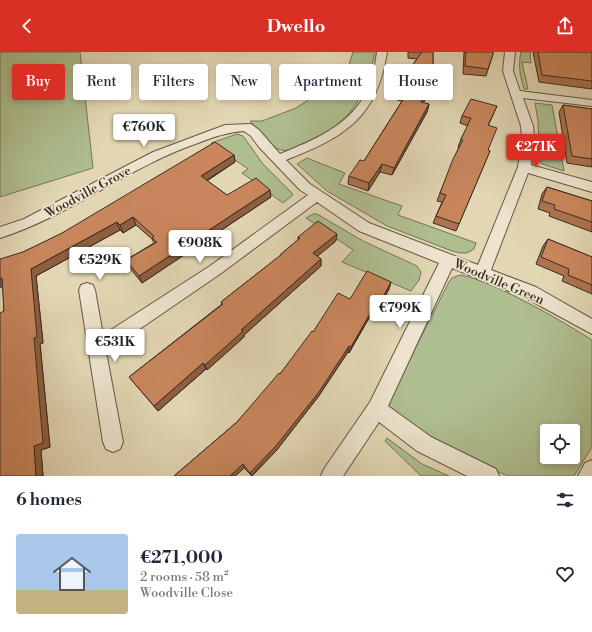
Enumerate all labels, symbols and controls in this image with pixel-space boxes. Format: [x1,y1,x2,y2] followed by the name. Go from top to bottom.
[16,15,38,37] icon: back
[267,15,325,38] text: Dwello
[554,15,576,37] icon: share
[12,64,65,100] chip: Buy
[73,64,131,100] chip: Rent
[139,64,208,100] chip: Filters
[216,64,271,100] chip: New
[279,64,376,100] chip: Apartment
[384,64,453,100] chip: House
[116,114,172,148] pin: €760K
[122,119,166,135] text: €760K
[508,134,564,168] pin: €271K
[515,139,557,155] text: €271K
[41,162,134,222] street label: Woodville Grove
[172,230,228,264] pin: €908K
[178,235,222,251] text: €908K
[72,247,128,281] pin: €529K
[78,252,122,268] text: €529K
[450,255,547,308] street label: Woodville Green
[372,295,428,329] pin: €799K
[379,300,421,316] text: €799K
[87,329,143,363] pin: €531K
[95,334,135,350] text: €531K
[540,424,580,464] map controls
[540,424,580,464] button: locate
[16,489,82,511] text: 6 homes
[554,489,576,511] icon: filters
[140,547,223,569] text: €271,000
[48,550,96,598] icon: home
[554,563,576,585] icon: heart
[140,569,229,585] text: 2 rooms · 58 m²
[140,585,233,601] text: Woodville Close

